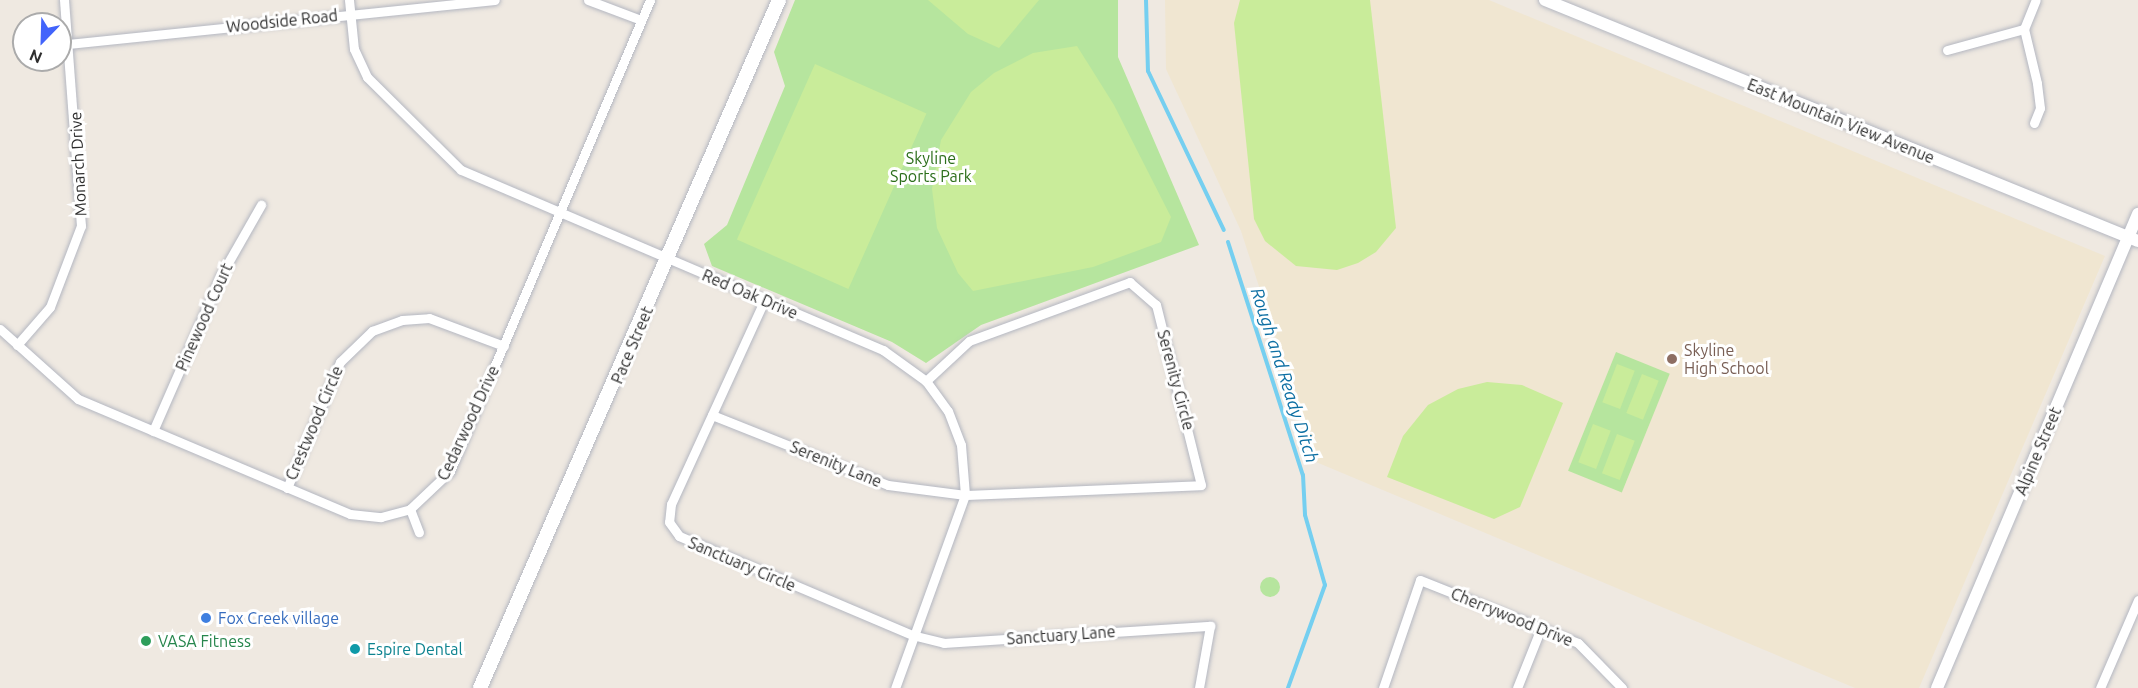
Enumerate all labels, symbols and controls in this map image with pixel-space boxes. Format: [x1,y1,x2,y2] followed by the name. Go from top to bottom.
[225,6,339,36] street label: Woodside Road
[12,12,72,72] north arrow
[27,46,45,67] text: N
[1745,75,1937,167] street label: East Mountain View Avenue
[66,111,90,217] street label: Monarch Drive
[890,148,972,186] park label: Skyline Sports Park
[172,260,236,374] street label: Pinewood Court
[699,265,801,323] street label: Red Oak Drive
[1246,285,1324,465] water label: Rough and Ready Ditch
[607,303,657,387] street label: Pace Street
[1153,328,1199,432] street label: Serenity Circle
[1684,340,1769,378] place label: Skyline High School
[1665,352,1679,366] marker: Skyline High School
[433,362,503,484] street label: Cedarwood Drive
[281,363,347,483] street label: Crestwood Circle
[2011,404,2065,498] street label: Alpine Street
[787,437,885,491] street label: Serenity Lane
[685,533,799,595] street label: Sanctuary Circle
[1448,584,1576,650] street label: Cherrywood Drive
[218,608,339,628] place label: Fox Creek village
[199,611,213,625] marker: Fox Creek village
[1006,622,1116,648] street label: Sanctuary Lane
[158,631,251,651] place label: VASA Fitness
[139,634,153,648] marker: VASA Fitness
[367,639,463,659] place label: Espire Dental
[348,642,362,656] marker: Espire Dental

